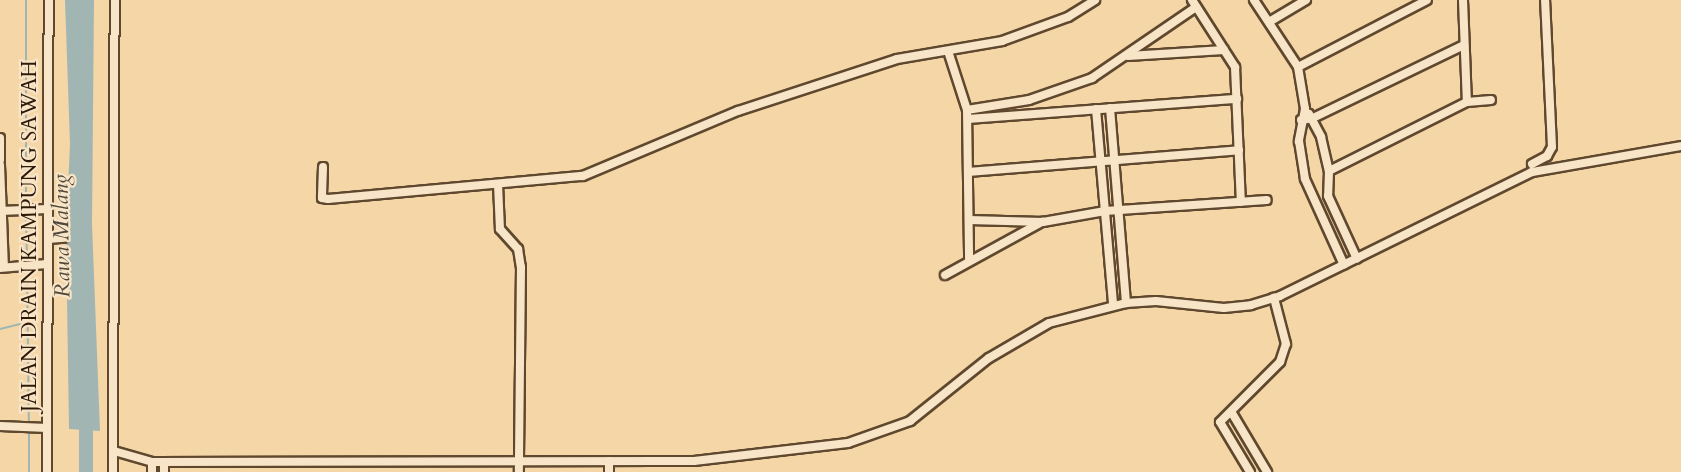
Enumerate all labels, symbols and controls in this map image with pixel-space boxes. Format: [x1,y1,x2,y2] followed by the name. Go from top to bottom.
[17,60,43,412] street label: JALAN DRAIN KAMPUNG SAWAH
[48,174,76,298] water label: Rawa Malang

